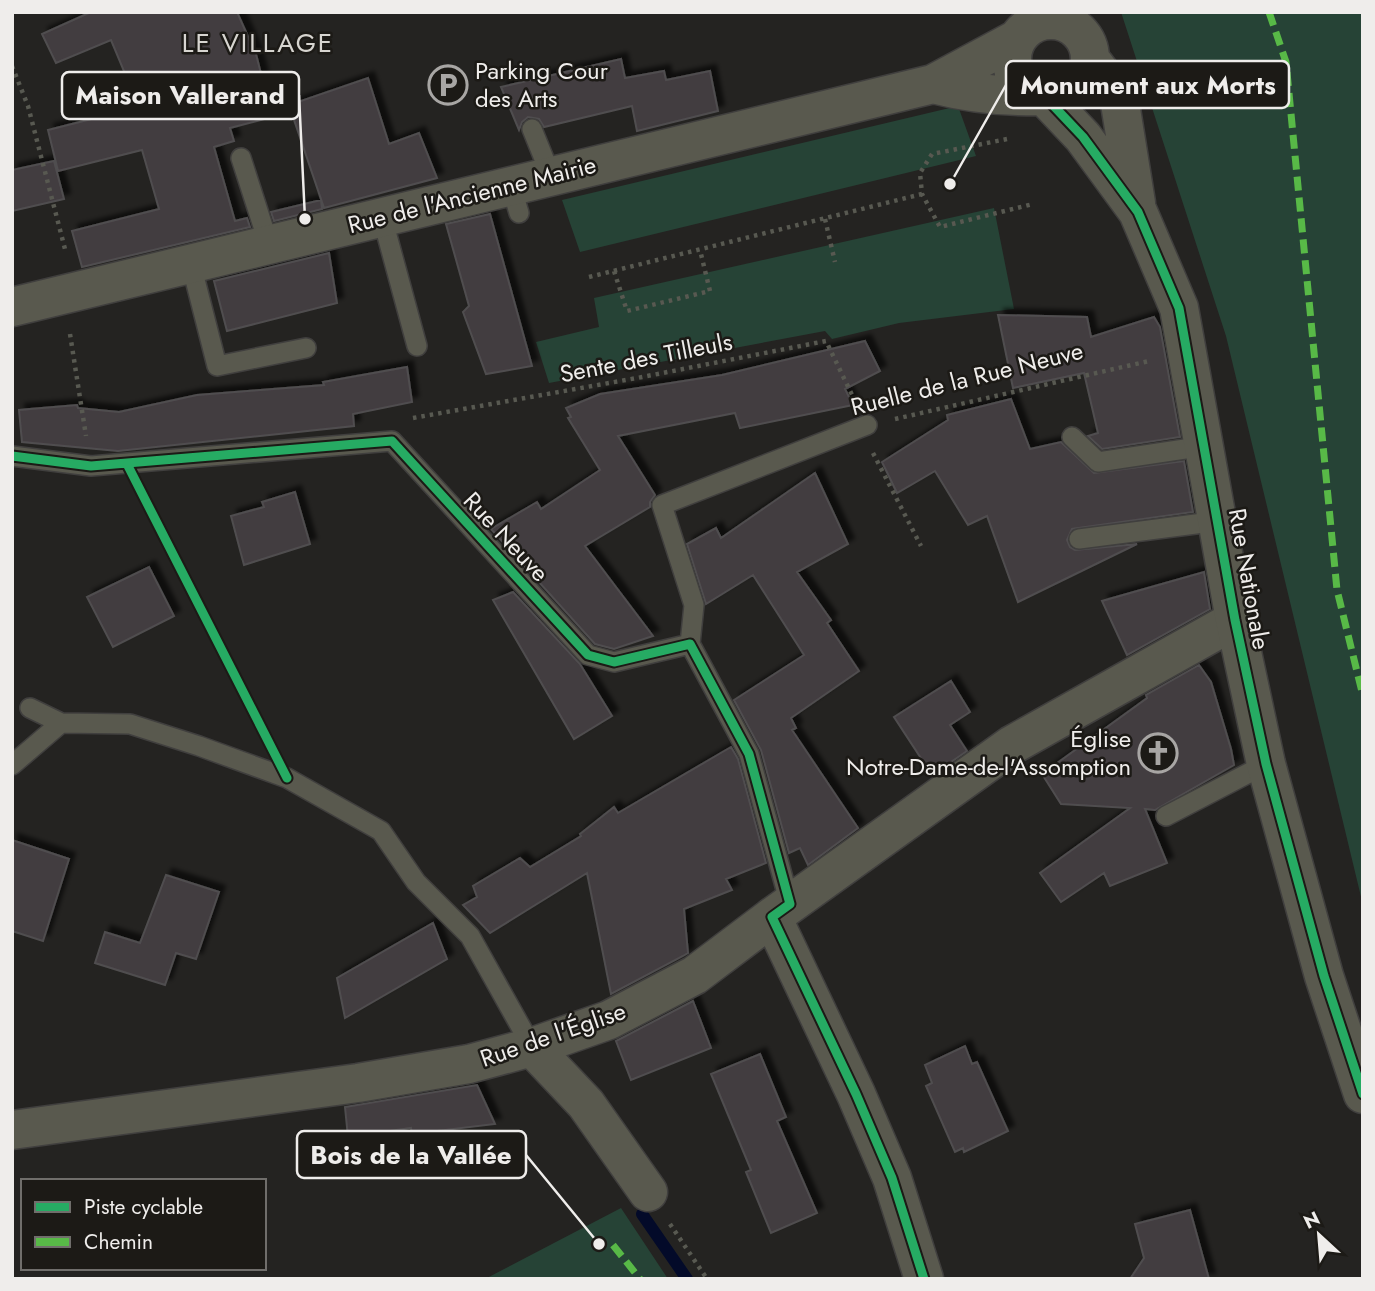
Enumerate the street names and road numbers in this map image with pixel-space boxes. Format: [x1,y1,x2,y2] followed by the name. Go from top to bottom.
[344,147,600,242] street label: Rue de l'Ancienne Mairie
[557,324,735,391] street label: Sente des Tilleuls
[847,333,1087,424] street label: Ruelle de la Rue Neuve
[455,484,557,589] street label: Rue Neuve
[1220,506,1279,652] street label: Rue Nationale
[475,993,630,1076] street label: Rue de l'Église

